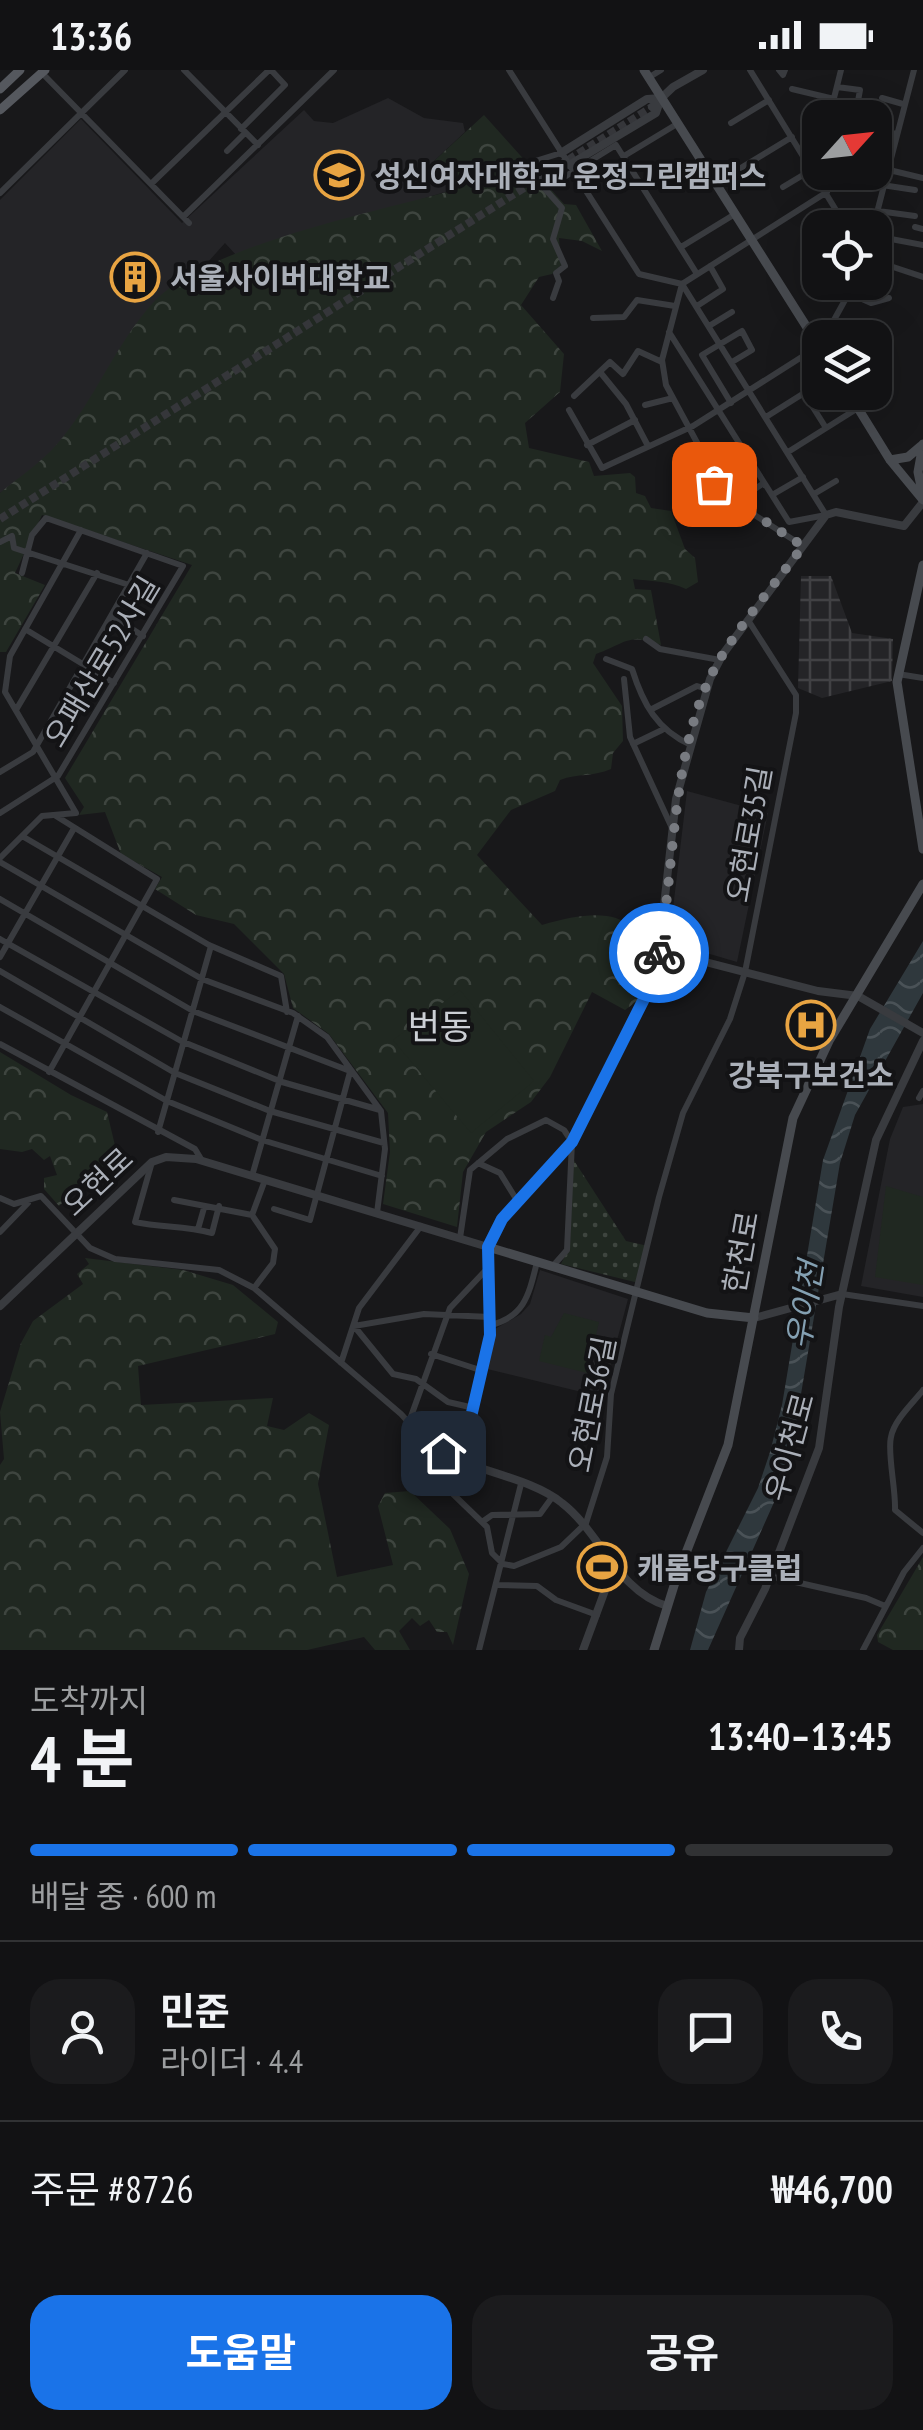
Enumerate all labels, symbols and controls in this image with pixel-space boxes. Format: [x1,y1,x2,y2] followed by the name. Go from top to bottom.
[50,11,132,60] text: 13:36
[802,100,892,190] north arrow
[802,100,892,410] map controls
[313,149,365,201] school or university icon: 성신여자대학교 운정그린캠퍼스
[374,156,767,195] place label: 성신여자대학교 운정그린캠퍼스
[802,210,892,300] button: locate
[109,251,161,303] building icon: 서울사이버대학교
[170,258,391,297] place label: 서울사이버대학교
[802,320,892,410] button: layers
[672,442,757,527] pin
[687,457,742,512] icon: bag
[35,568,167,754] street label: 오패산로52사길
[717,763,779,905] street label: 오현로35길
[609,903,709,1003] courier
[632,926,687,981] icon: bike
[785,999,837,1051] hospital icon: 강북구보건소
[408,1003,472,1049] district label: 번동
[728,1055,894,1094] place label: 강북구보건소
[53,1138,141,1224] street label: 오현로
[714,1208,766,1296] street label: 한천로
[776,1255,832,1352] water label: 우이천
[559,1333,623,1475] street label: 오현로36길
[756,1389,822,1505] street label: 우이천로
[401,1411,486,1496] pin
[416,1426,471,1481] icon: home
[576,1541,628,1593] sports icon: 캐롬당구클럽
[637,1548,803,1587] place label: 캐롬당구클럽
[30,1679,148,1721] text: 도착까지
[708,1711,893,1760] text: 13:40–13:45
[30,1716,134,1800] text: 4 분
[30,1875,216,1917] text: 배달 중 · 600 m
[30,1979,135,2084] button: person
[658,1979,763,2084] button: chat
[788,1979,893,2084] button: phone
[160,1986,230,2035] text: 민준
[160,2040,303,2082] text: 라이더 · 4.4
[30,2164,193,2213] text: 주문 #8726
[772,2164,893,2213] text: ₩46,700
[30,2295,452,2410] button: 도움말
[472,2295,893,2410] button: 공유

